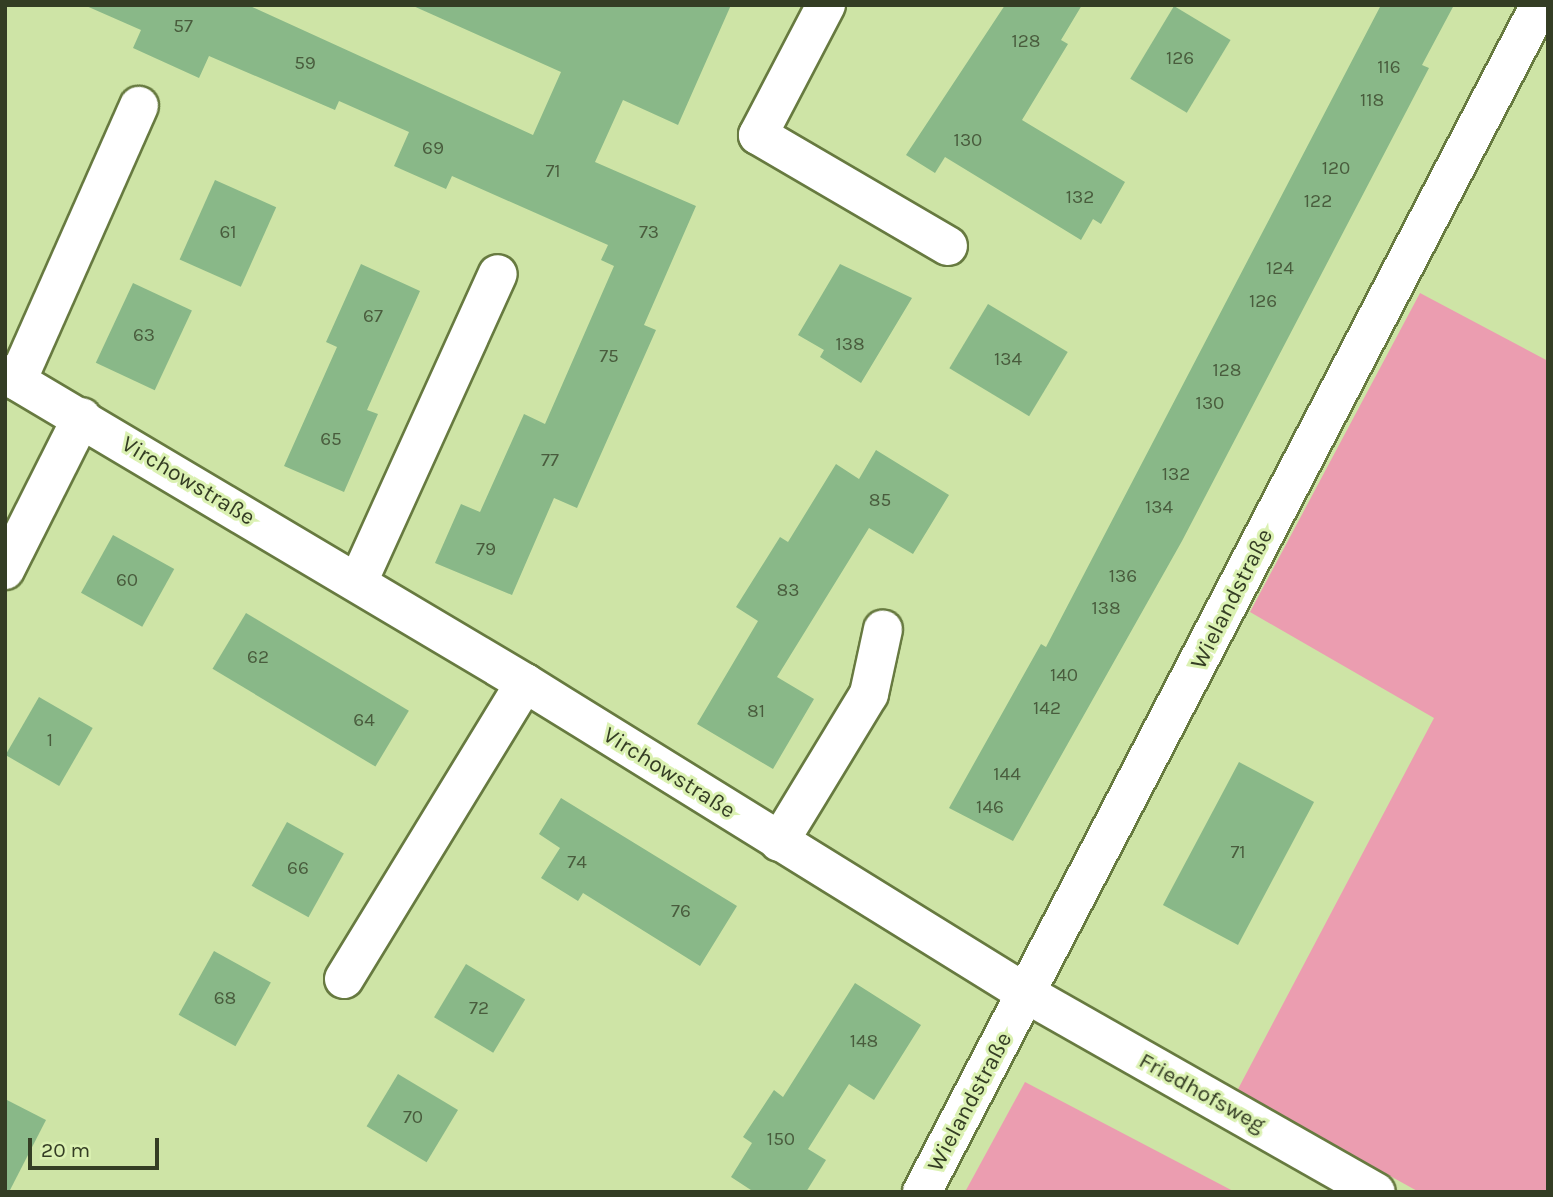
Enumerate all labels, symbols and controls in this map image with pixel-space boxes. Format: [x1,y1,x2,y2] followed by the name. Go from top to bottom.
[173,16,193,38] house number: 57
[1012,31,1040,53] house number: 128
[1166,48,1194,70] house number: 126
[294,53,316,75] house number: 59
[1377,57,1401,79] house number: 116
[1360,90,1384,112] house number: 118
[954,130,982,152] house number: 130
[422,138,444,160] house number: 69
[1322,158,1350,180] house number: 120
[545,161,561,183] house number: 71
[1066,187,1094,209] house number: 132
[1304,191,1332,213] house number: 122
[219,222,237,244] house number: 61
[639,222,659,244] house number: 73
[1266,258,1294,280] house number: 124
[1249,291,1277,313] house number: 126
[363,306,383,328] house number: 67
[133,325,155,347] house number: 63
[835,334,865,356] house number: 138
[599,346,619,368] house number: 75
[994,349,1022,371] house number: 134
[1213,360,1241,382] house number: 128
[1196,393,1224,415] house number: 130
[320,429,342,451] house number: 65
[116,430,260,532] street label: Virchowstraße
[541,450,559,472] house number: 77
[1162,464,1190,486] house number: 132
[869,490,891,512] house number: 85
[1145,497,1173,519] house number: 134
[1185,524,1279,674] street label: Wielandstraße
[476,539,496,561] house number: 79
[1109,566,1137,588] house number: 136
[116,570,138,592] house number: 60
[777,580,799,602] house number: 83
[1091,598,1121,620] house number: 138
[247,647,269,669] house number: 62
[1050,665,1078,687] house number: 140
[1033,698,1061,720] house number: 142
[747,701,765,723] house number: 81
[353,710,375,732] house number: 64
[598,721,740,825] street label: Virchowstraße
[47,730,53,752] house number: 1
[993,764,1021,786] house number: 144
[976,797,1004,819] house number: 146
[1230,842,1246,864] house number: 71
[567,852,587,874] house number: 74
[287,858,309,880] house number: 66
[671,901,691,923] house number: 76
[214,988,236,1010] house number: 68
[469,998,489,1020] house number: 72
[922,1028,1018,1176] street label: Wielandstraße
[850,1031,878,1053] house number: 148
[1134,1047,1270,1139] street label: Friedhofsweg
[403,1107,423,1129] house number: 70
[32,1124,163,1168] scale bar
[767,1129,795,1151] house number: 150
[41,1138,90,1162] text: 20 m

